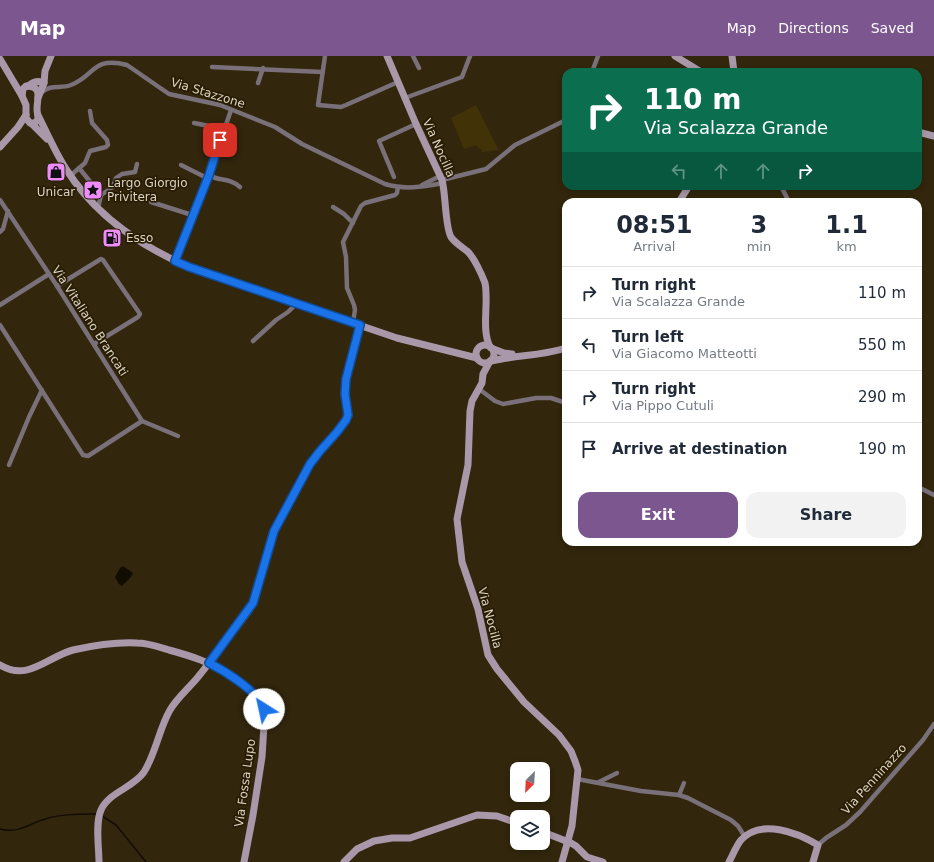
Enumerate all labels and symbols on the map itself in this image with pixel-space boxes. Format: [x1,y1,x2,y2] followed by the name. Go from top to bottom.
[169,75,247,111] street label: Via Stazzone
[420,117,458,179] street label: Via Nocilla
[203,123,237,157] pin
[45,161,67,183] shop icon: Unicar
[107,176,188,204] place label: Largo Giorgio Privitera
[82,179,104,201] place icon: Largo Giorgio Privitera
[37,185,75,199] place label: Unicar
[101,227,123,249] fuel station icon: Esso
[126,231,153,245] place label: Esso
[49,263,131,379] street label: Via Vitaliano Brancati
[475,586,505,650] street label: Via Nocilla
[243,688,285,730] position arrow
[232,738,258,828] street label: Via Fossa Lupo
[839,741,909,817] street label: Via Penninazzo
[510,762,550,802] north arrow

